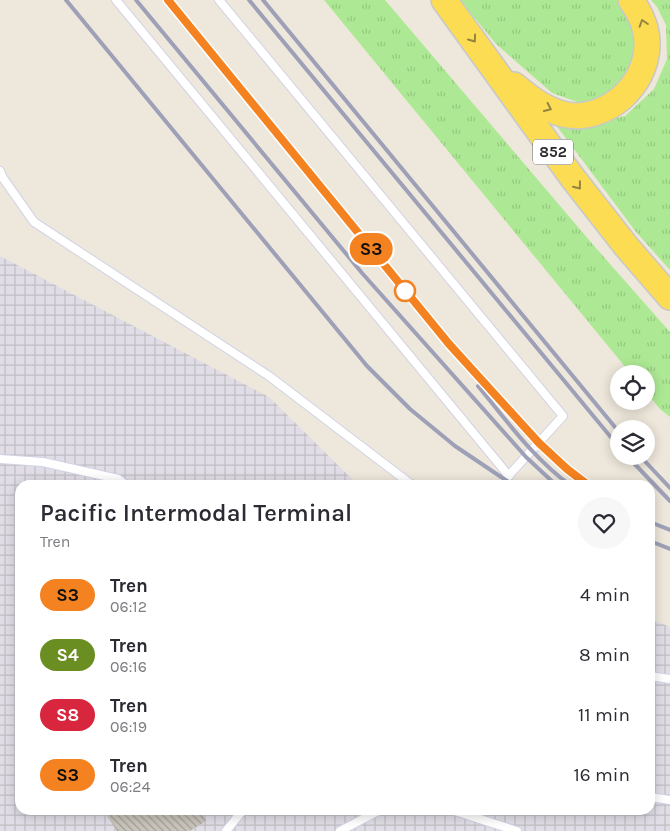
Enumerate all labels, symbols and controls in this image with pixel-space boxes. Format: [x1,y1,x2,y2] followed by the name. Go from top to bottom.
[639,19,649,28] one-way arrow
[467,33,476,43] one-way arrow
[543,102,552,112] one-way arrow
[533,140,573,164] road number: 852
[573,180,582,189] one-way arrow
[348,233,394,265] line badge: S3
[360,238,382,260] text: S3
[394,280,416,302] unlabelled marker
[610,365,655,465] map controls
[610,365,655,410] button: locate
[610,420,655,465] button: layers
[578,497,630,549] button: heart
[40,499,352,527] text: Pacific Intermodal Terminal
[40,532,71,551] text: Tren
[110,575,148,597] text: Tren
[56,584,79,606] text: S3
[580,584,630,606] text: 4 min
[110,597,147,616] text: 06:12
[110,635,148,657] text: Tren
[56,644,79,666] text: S4
[579,644,630,666] text: 8 min
[110,657,147,676] text: 06:16
[110,695,148,717] text: Tren
[56,704,79,726] text: S8
[578,704,630,726] text: 11 min
[110,717,147,736] text: 06:19
[110,755,148,777] text: Tren
[56,764,79,786] text: S3
[573,764,630,786] text: 16 min
[110,777,151,796] text: 06:24

